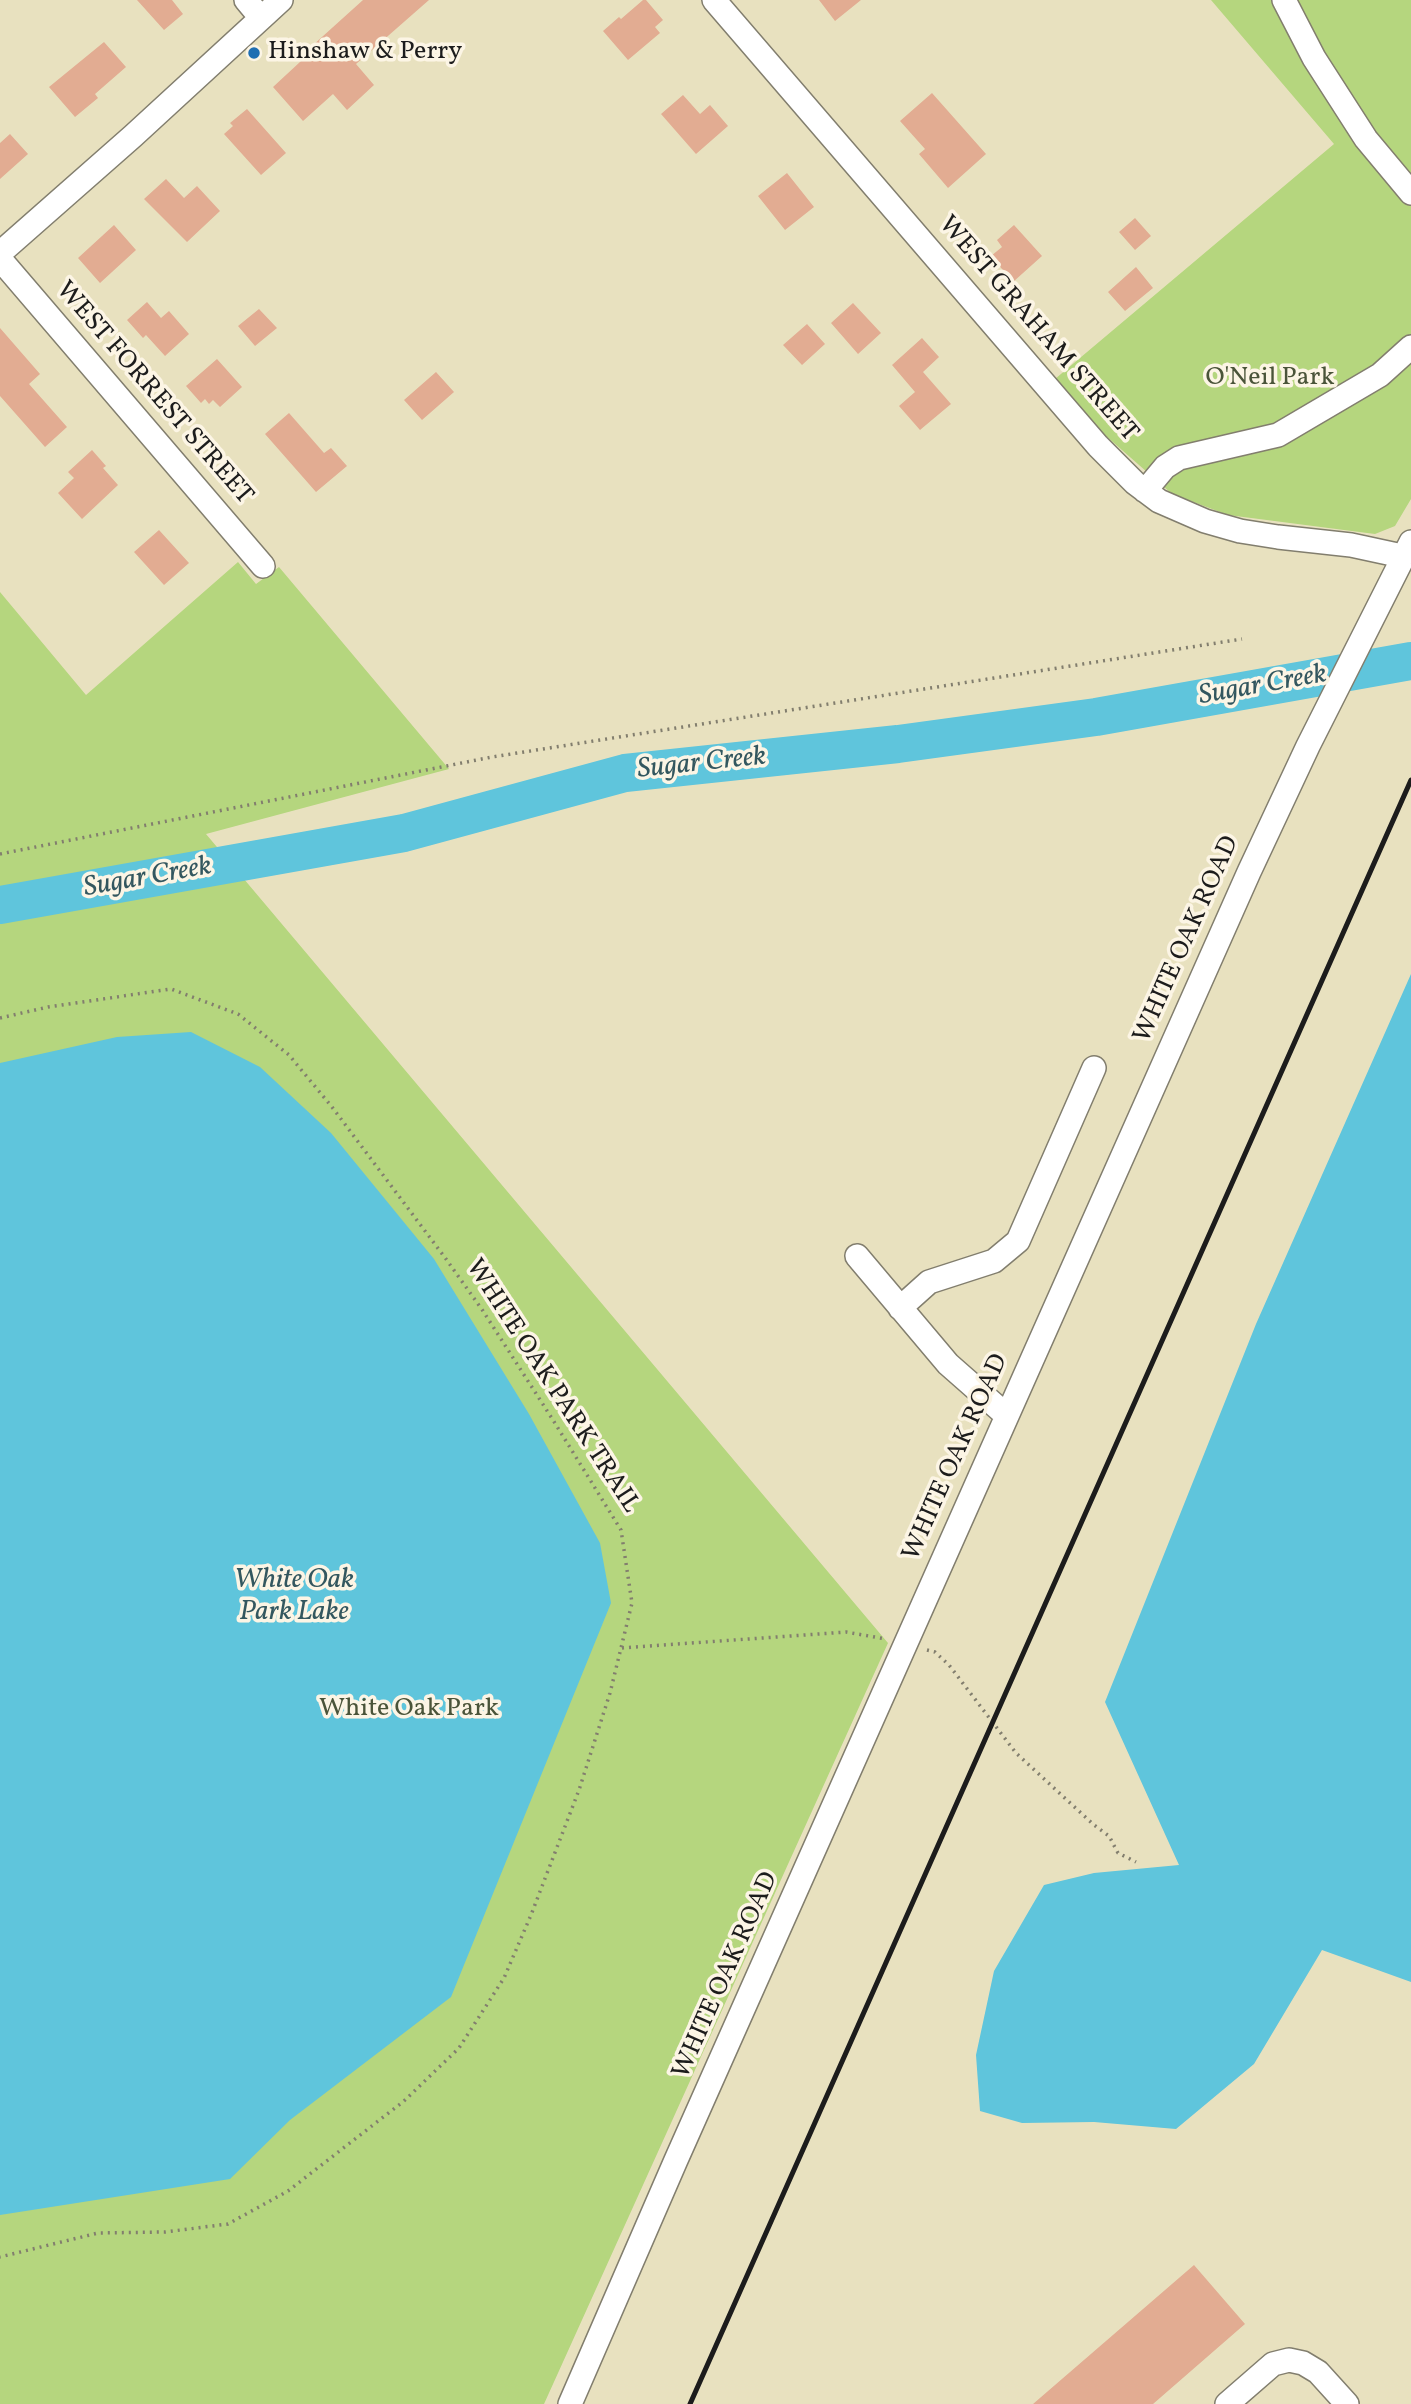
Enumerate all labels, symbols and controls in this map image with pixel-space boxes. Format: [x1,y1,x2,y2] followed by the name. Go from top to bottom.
[268,37,462,69] place label: Hinshaw & Perry
[246,45,262,61] marker: Hinshaw & Perry
[930,211,1144,449] street label: WEST GRAHAM STREET
[48,276,258,512] street label: WEST FORREST STREET
[1205,363,1335,395] park label: O'Neil Park
[1196,659,1330,715] water label: Sugar Creek
[636,742,768,788] water label: Sugar Creek
[1128,832,1248,1048] street label: WHITE OAK ROAD
[81,851,215,907] water label: Sugar Creek
[457,1254,645,1520] street label: WHITE OAK PARK TRAIL
[897,1350,1017,1566] street label: WHITE OAK ROAD
[234,1565,354,1631] water label: White Oak Park Lake
[319,1694,499,1726] park label: White Oak Park
[667,1868,787,2084] street label: WHITE OAK ROAD

